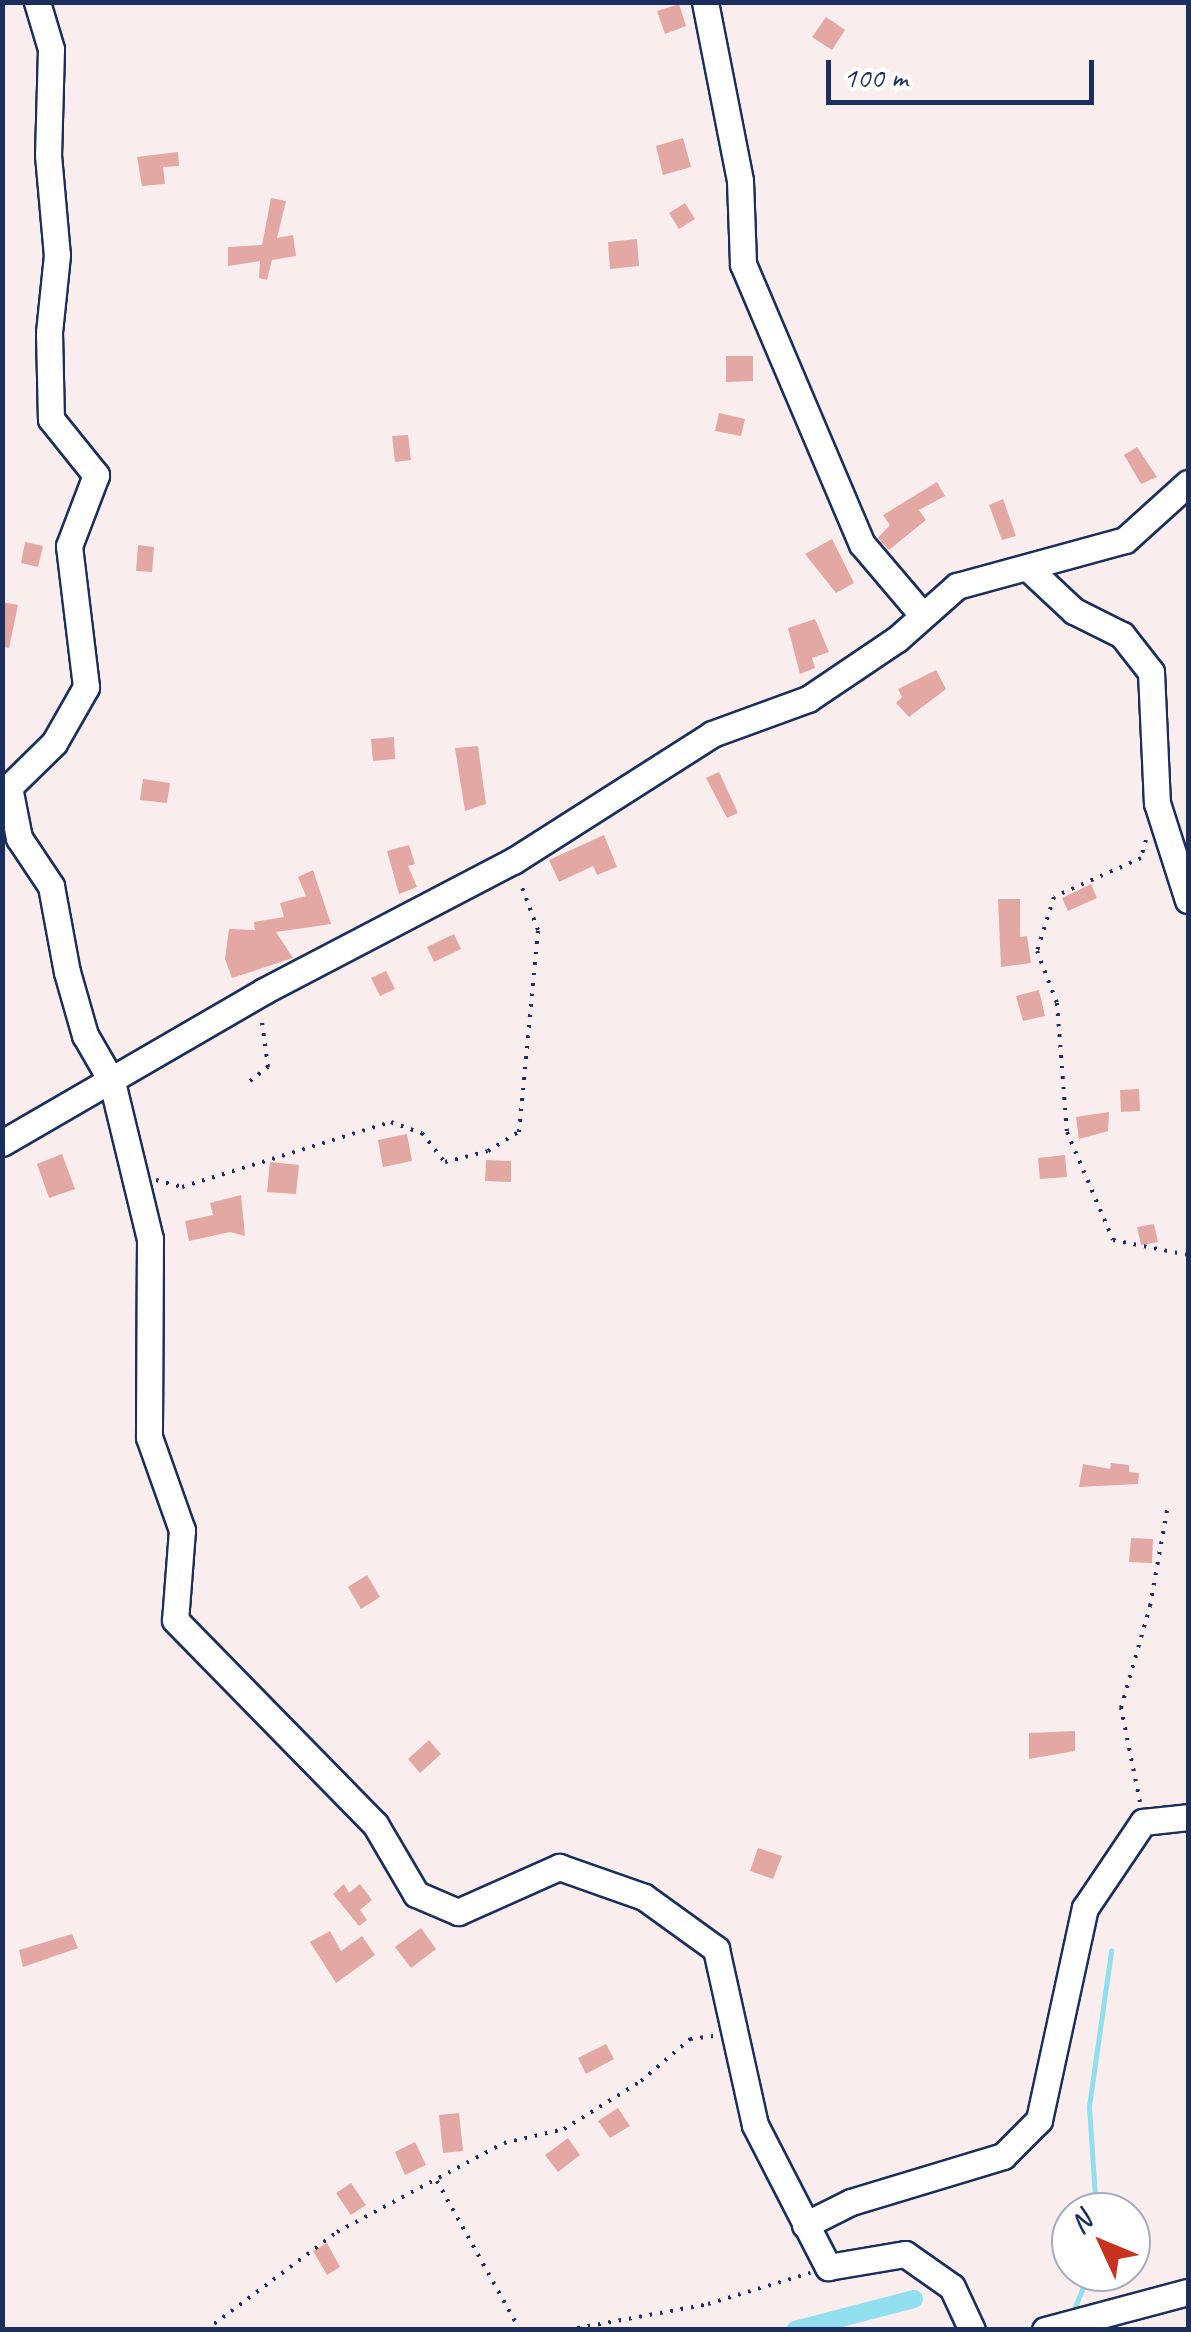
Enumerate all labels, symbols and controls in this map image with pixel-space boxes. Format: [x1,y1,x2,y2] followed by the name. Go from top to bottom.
[831,40,1098,102] scale bar
[843,58,908,96] text: 100 m
[1051,2192,1151,2292] north arrow
[1062,2204,1099,2241] text: N

